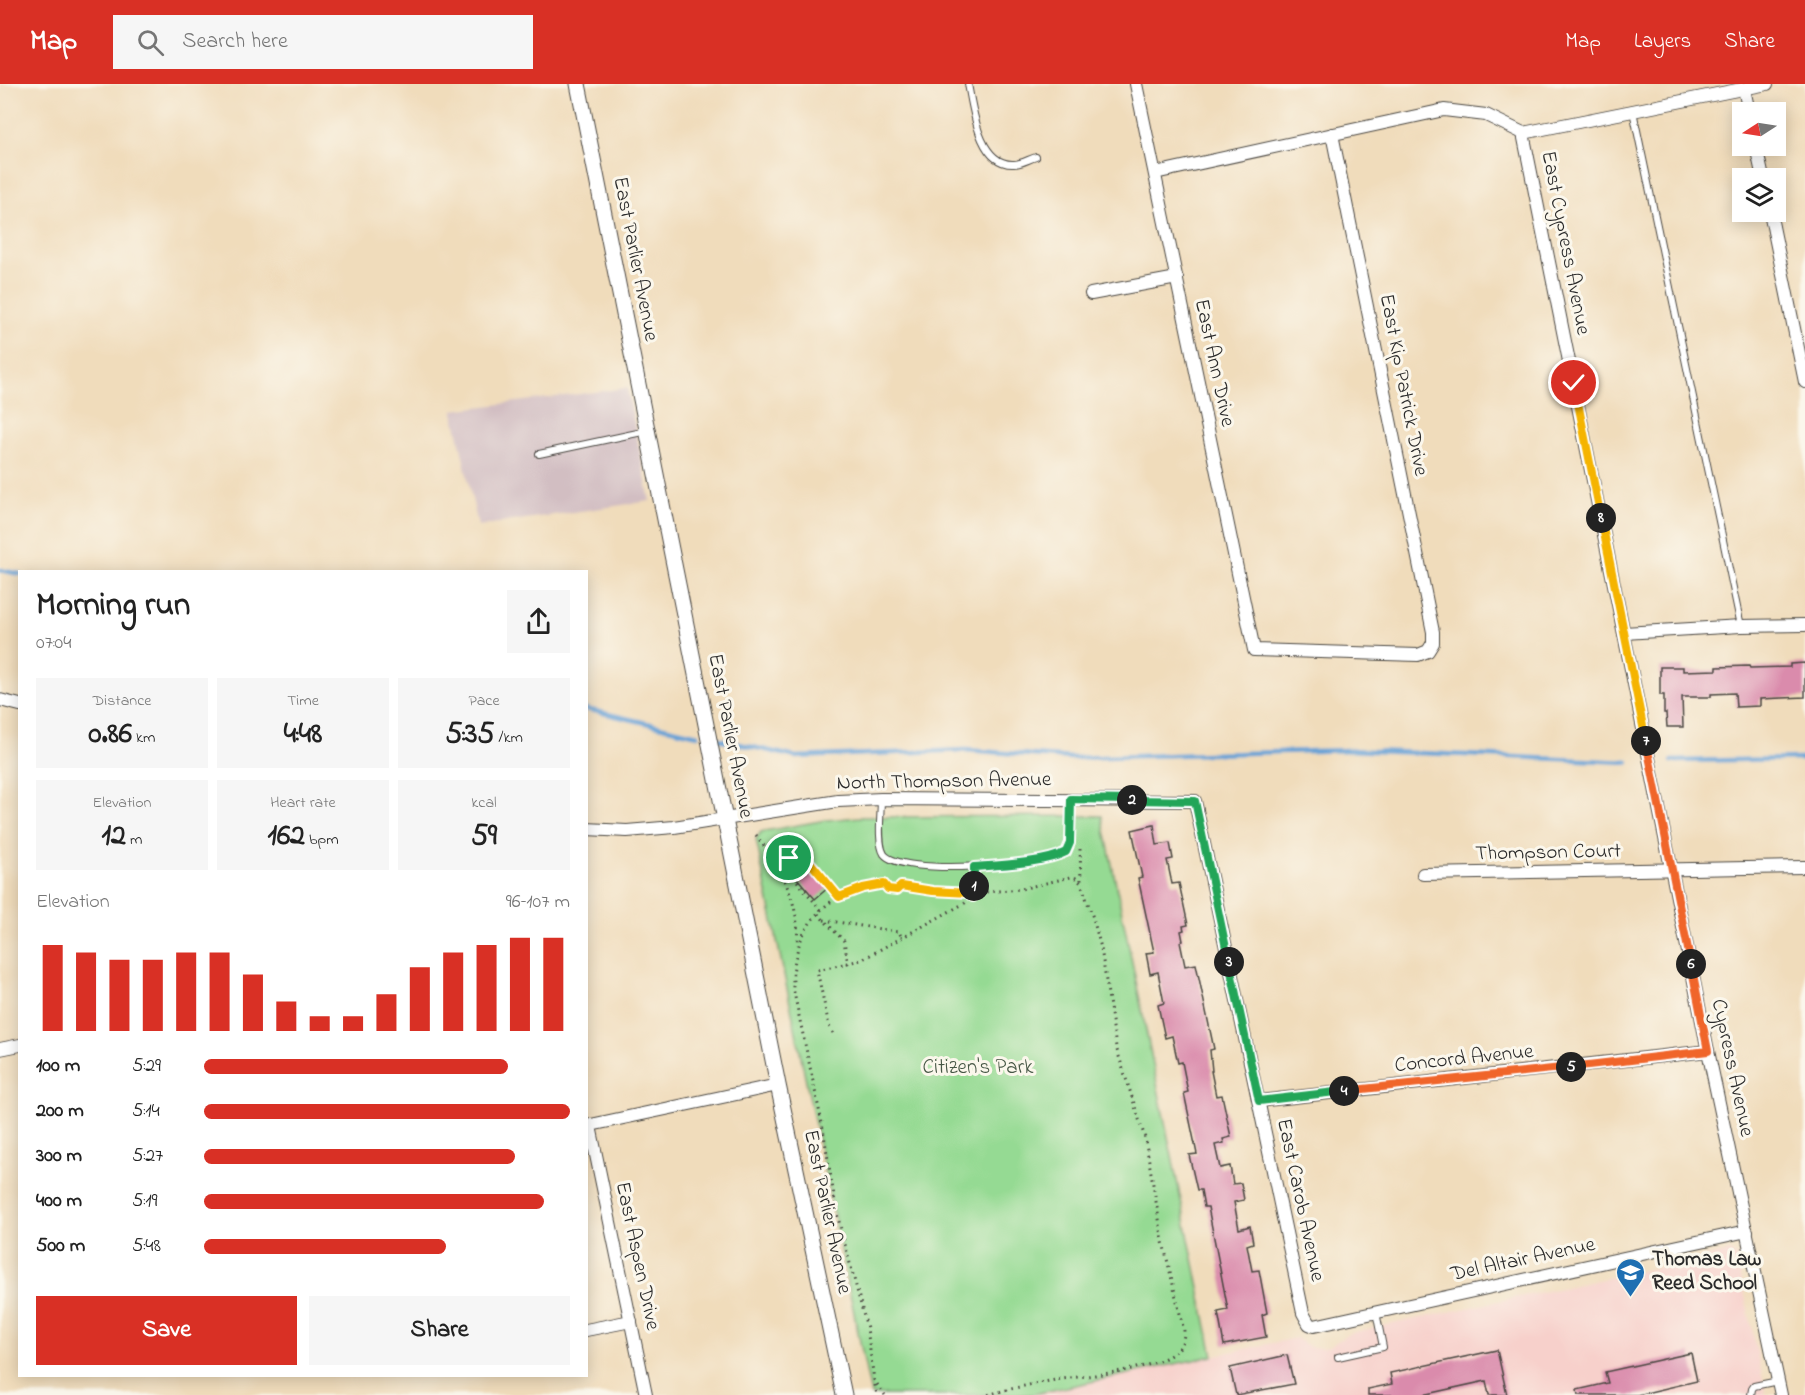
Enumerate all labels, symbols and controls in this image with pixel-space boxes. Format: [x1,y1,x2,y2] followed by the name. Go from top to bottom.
[113,15,533,69] search box
[30,22,77,63] text: Map
[134,26,167,59] icon: search
[182,26,288,58] text: Search here
[1565,27,1601,57] text: Map
[1634,27,1691,57] text: Layers
[1724,27,1775,57] text: Share
[1732,102,1786,156] north arrow
[1732,102,1786,222] map controls
[1530,148,1598,339] street label: East Cypress Avenue
[1732,168,1786,222] button: layers
[604,174,666,344] street label: East Parlier Avenue
[1371,291,1435,479] street label: East Kip Patrick Drive
[1186,296,1242,430] street label: East Ann Drive
[1548,357,1599,408] pin
[1557,366,1590,399] icon: check
[1586,503,1616,533] pin: 8
[1598,506,1604,530] text: 8
[36,582,190,630] text: Morning run
[507,590,570,653] button: share
[36,629,71,658] text: 07:04
[699,651,761,821] street label: East Parlier Avenue
[93,689,151,713] text: Distance
[287,689,319,713] text: Time
[468,689,500,713] text: Pace
[89,713,132,757] text: 0.86
[284,713,322,757] text: 4:48
[445,713,494,757] text: 5:35
[132,726,155,750] text: km
[494,726,523,750] text: /km
[1631,726,1661,756] pin: 7
[1643,729,1649,753] text: 7
[836,765,1052,799] street label: North Thompson Avenue
[1117,785,1147,815] pin: 2
[1128,788,1136,812] text: 2
[93,791,151,815] text: Elevation
[270,791,336,815] text: Heart rate
[471,791,497,815] text: kcal
[102,815,126,859] text: 12
[267,815,305,859] text: 162
[471,815,497,859] text: 59
[126,828,142,852] text: m
[305,828,339,852] text: bpm
[763,832,814,883] pin
[1475,837,1621,869] street label: Thompson Court
[772,841,805,874] icon: arrive
[959,871,989,901] pin: 1
[971,874,977,898] text: 1
[36,888,110,917] text: Elevation
[506,888,570,917] text: 96–107 m
[1214,947,1244,977] pin: 3
[1676,949,1706,979] pin: 6
[1226,950,1232,974] text: 3
[1687,952,1695,976] text: 6
[1701,996,1761,1141] street label: Cypress Avenue
[1393,1037,1535,1081] street label: Concord Avenue
[36,1052,80,1081] text: 100 m
[132,1052,161,1081] text: 5:29
[1556,1052,1586,1082] pin: 5
[923,1053,1034,1083] park label: Citizen's Park
[1566,1055,1576,1079] text: 5
[1329,1076,1359,1106] pin: 4
[1341,1079,1347,1103] text: 4
[36,1097,84,1126] text: 200 m
[132,1097,160,1126] text: 5:14
[1268,1116,1332,1285] street label: East Carob Avenue
[795,1127,859,1297] street label: East Parlier Avenue
[36,1142,82,1171] text: 300 m
[132,1142,163,1171] text: 5:27
[607,1179,667,1334] street label: East Aspen Drive
[36,1187,82,1216] text: 400 m
[132,1187,158,1216] text: 5:19
[1447,1230,1598,1290] street label: Del Altair Avenue
[36,1232,85,1261] text: 500 m
[132,1232,161,1261] text: 5:48
[1652,1245,1762,1299] place label: Thomas Law Reed School
[1615,1256,1647,1298] school or university icon: Thomas Law Reed School
[36,1296,297,1365] button: Save
[309,1296,570,1365] button: Share

